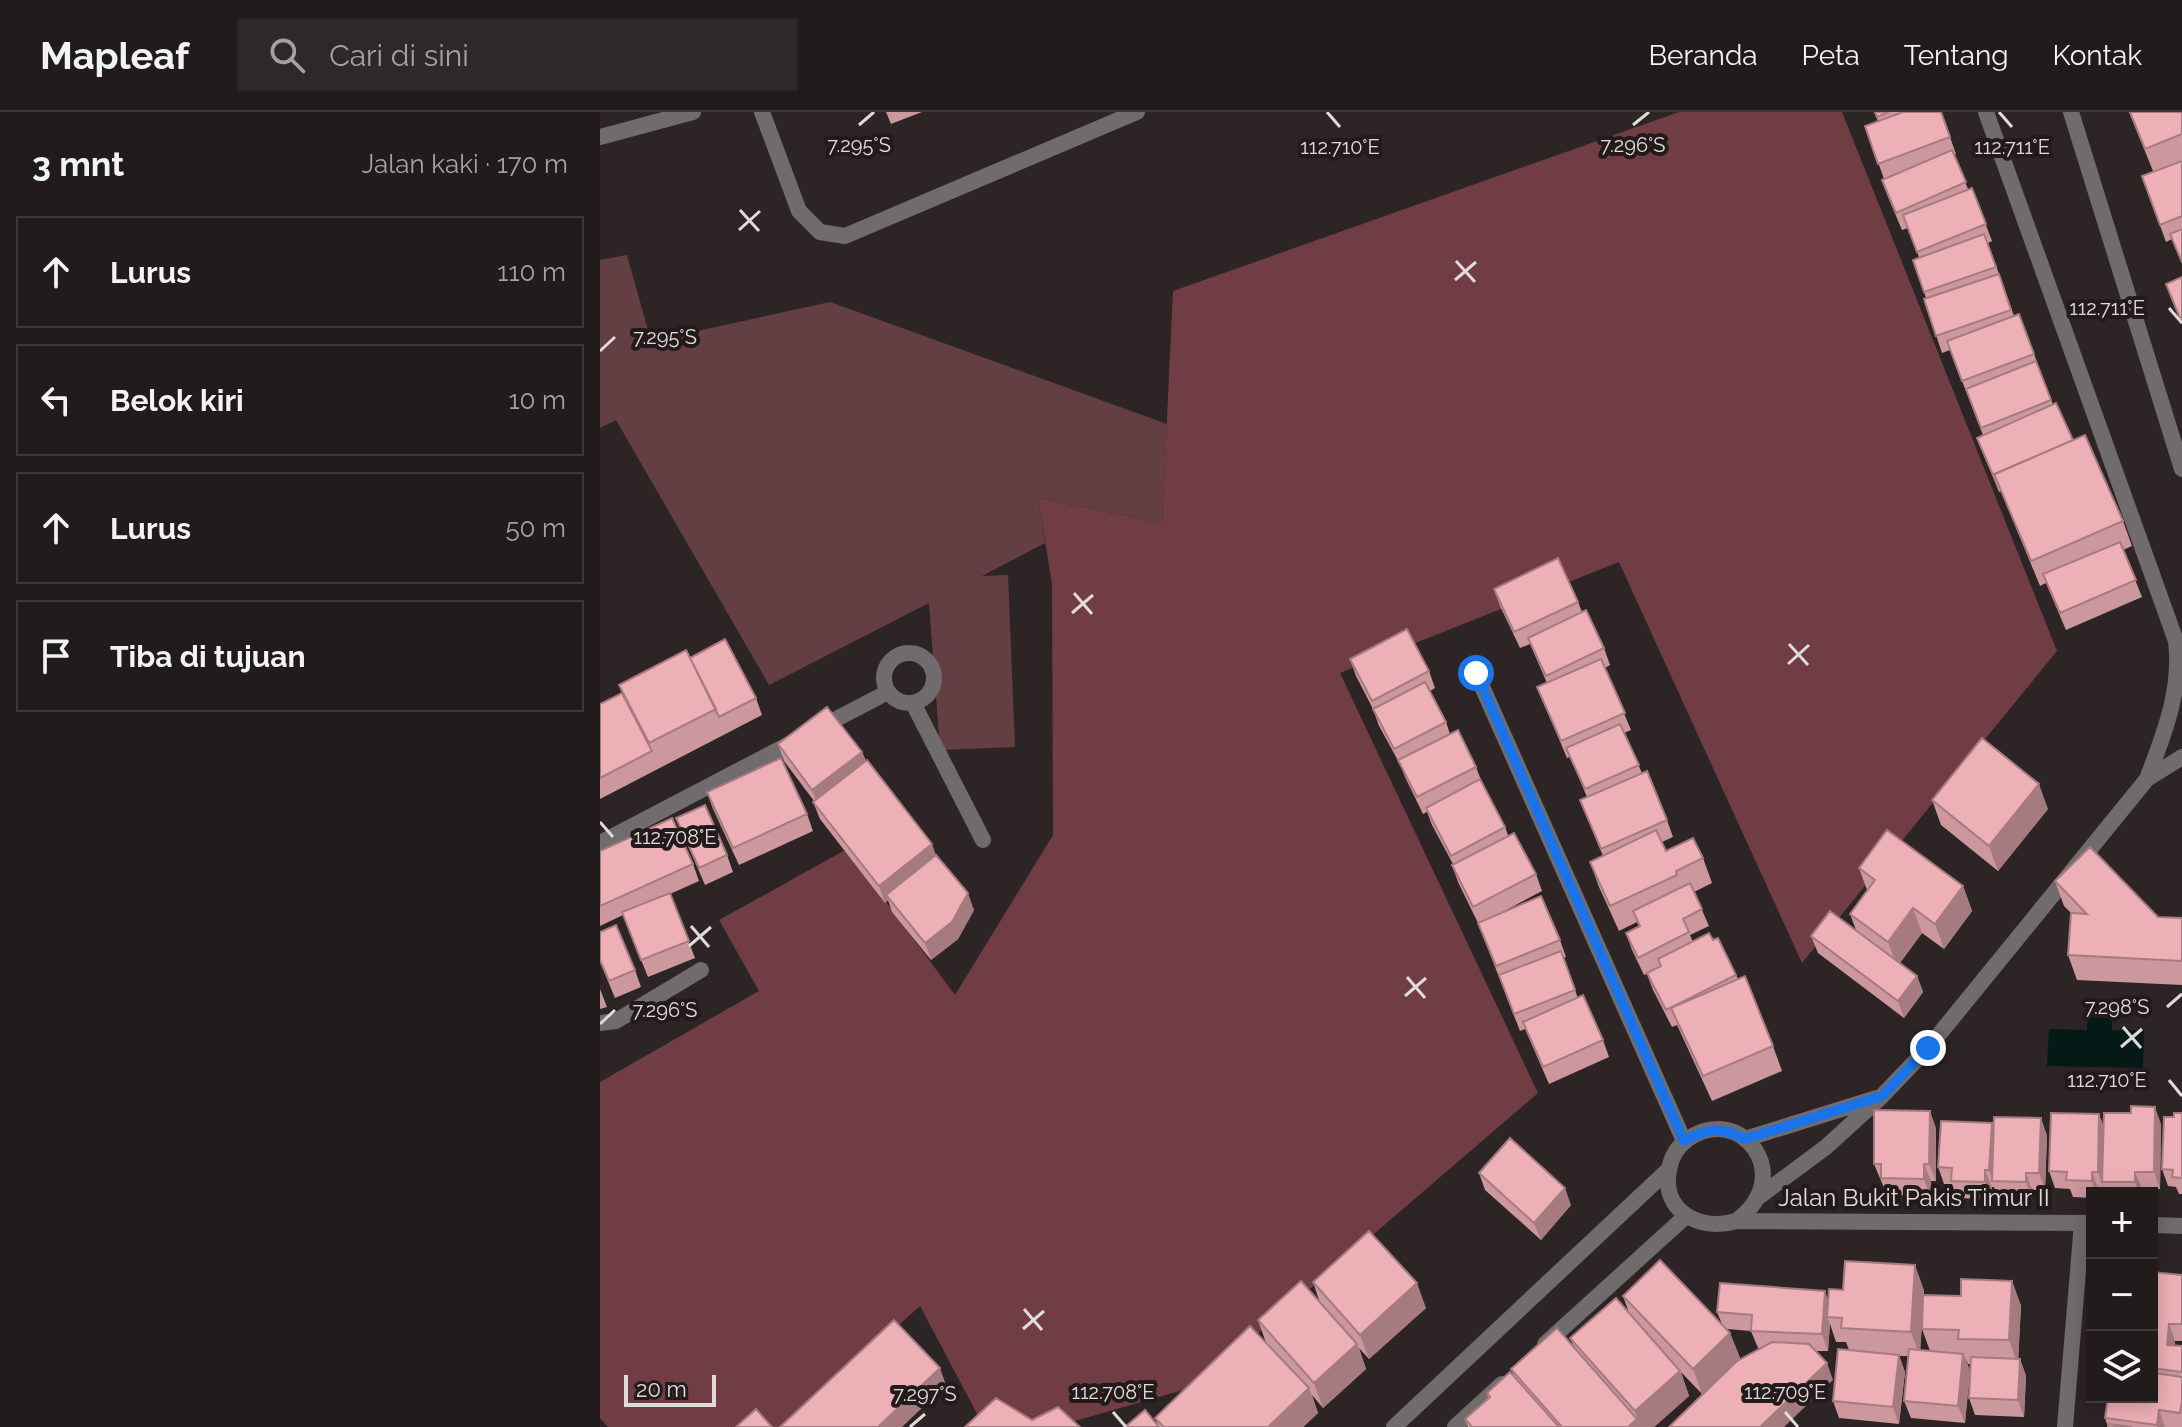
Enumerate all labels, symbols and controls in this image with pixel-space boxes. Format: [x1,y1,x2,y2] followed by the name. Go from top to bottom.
[237,19,797,91] search box
[40,33,189,78] text: Mapleaf
[265,33,309,77] icon: search
[329,38,469,73] text: Cari di sini
[1648,39,1758,72] text: Beranda
[1802,39,1860,72] text: Peta
[1904,39,2009,72] text: Tentang
[2053,39,2142,72] text: Kontak
[827,133,891,157] text: 7.295°S
[1601,133,1665,157] text: 7.296°S
[1300,135,1380,159] text: 112.710°E
[1974,135,2050,159] text: 112.711°E
[32,144,124,184] text: 3 mnt
[362,149,568,179] text: Jalan kaki · 170 m
[34,250,78,294] icon: ahead
[110,255,191,290] text: Lurus
[497,257,566,287] text: 110 m
[2069,296,2145,320] text: 112.711°E
[633,325,697,349] text: 7.295°S
[34,378,78,422] icon: left
[110,383,244,418] text: Belok kiri
[508,385,566,415] text: 10 m
[34,506,78,550] icon: ahead
[110,511,191,546] text: Lurus
[505,513,566,543] text: 50 m
[34,634,78,678] icon: arrive
[110,639,306,674] text: Tiba di tujuan
[1458,655,1494,691] route start
[633,825,717,849] text: 112.708°E
[2085,995,2149,1019] text: 7.298°S
[633,998,697,1022] text: 7.296°S
[1910,1030,1946,1066] route end
[2067,1068,2147,1092] text: 112.710°E
[1778,1183,2050,1212] street label: Jalan Bukit Pakis Timur II
[2086,1187,2158,1403] map controls
[2086,1187,2158,1259] button: +
[2086,1259,2158,1331] button: −
[2086,1331,2158,1403] button: layers
[624,1371,716,1407] scale bar
[636,1376,687,1402] text: 20 m
[1071,1380,1155,1404] text: 112.708°E
[1744,1380,1826,1404] text: 112.709°E
[893,1382,957,1406] text: 7.297°S

